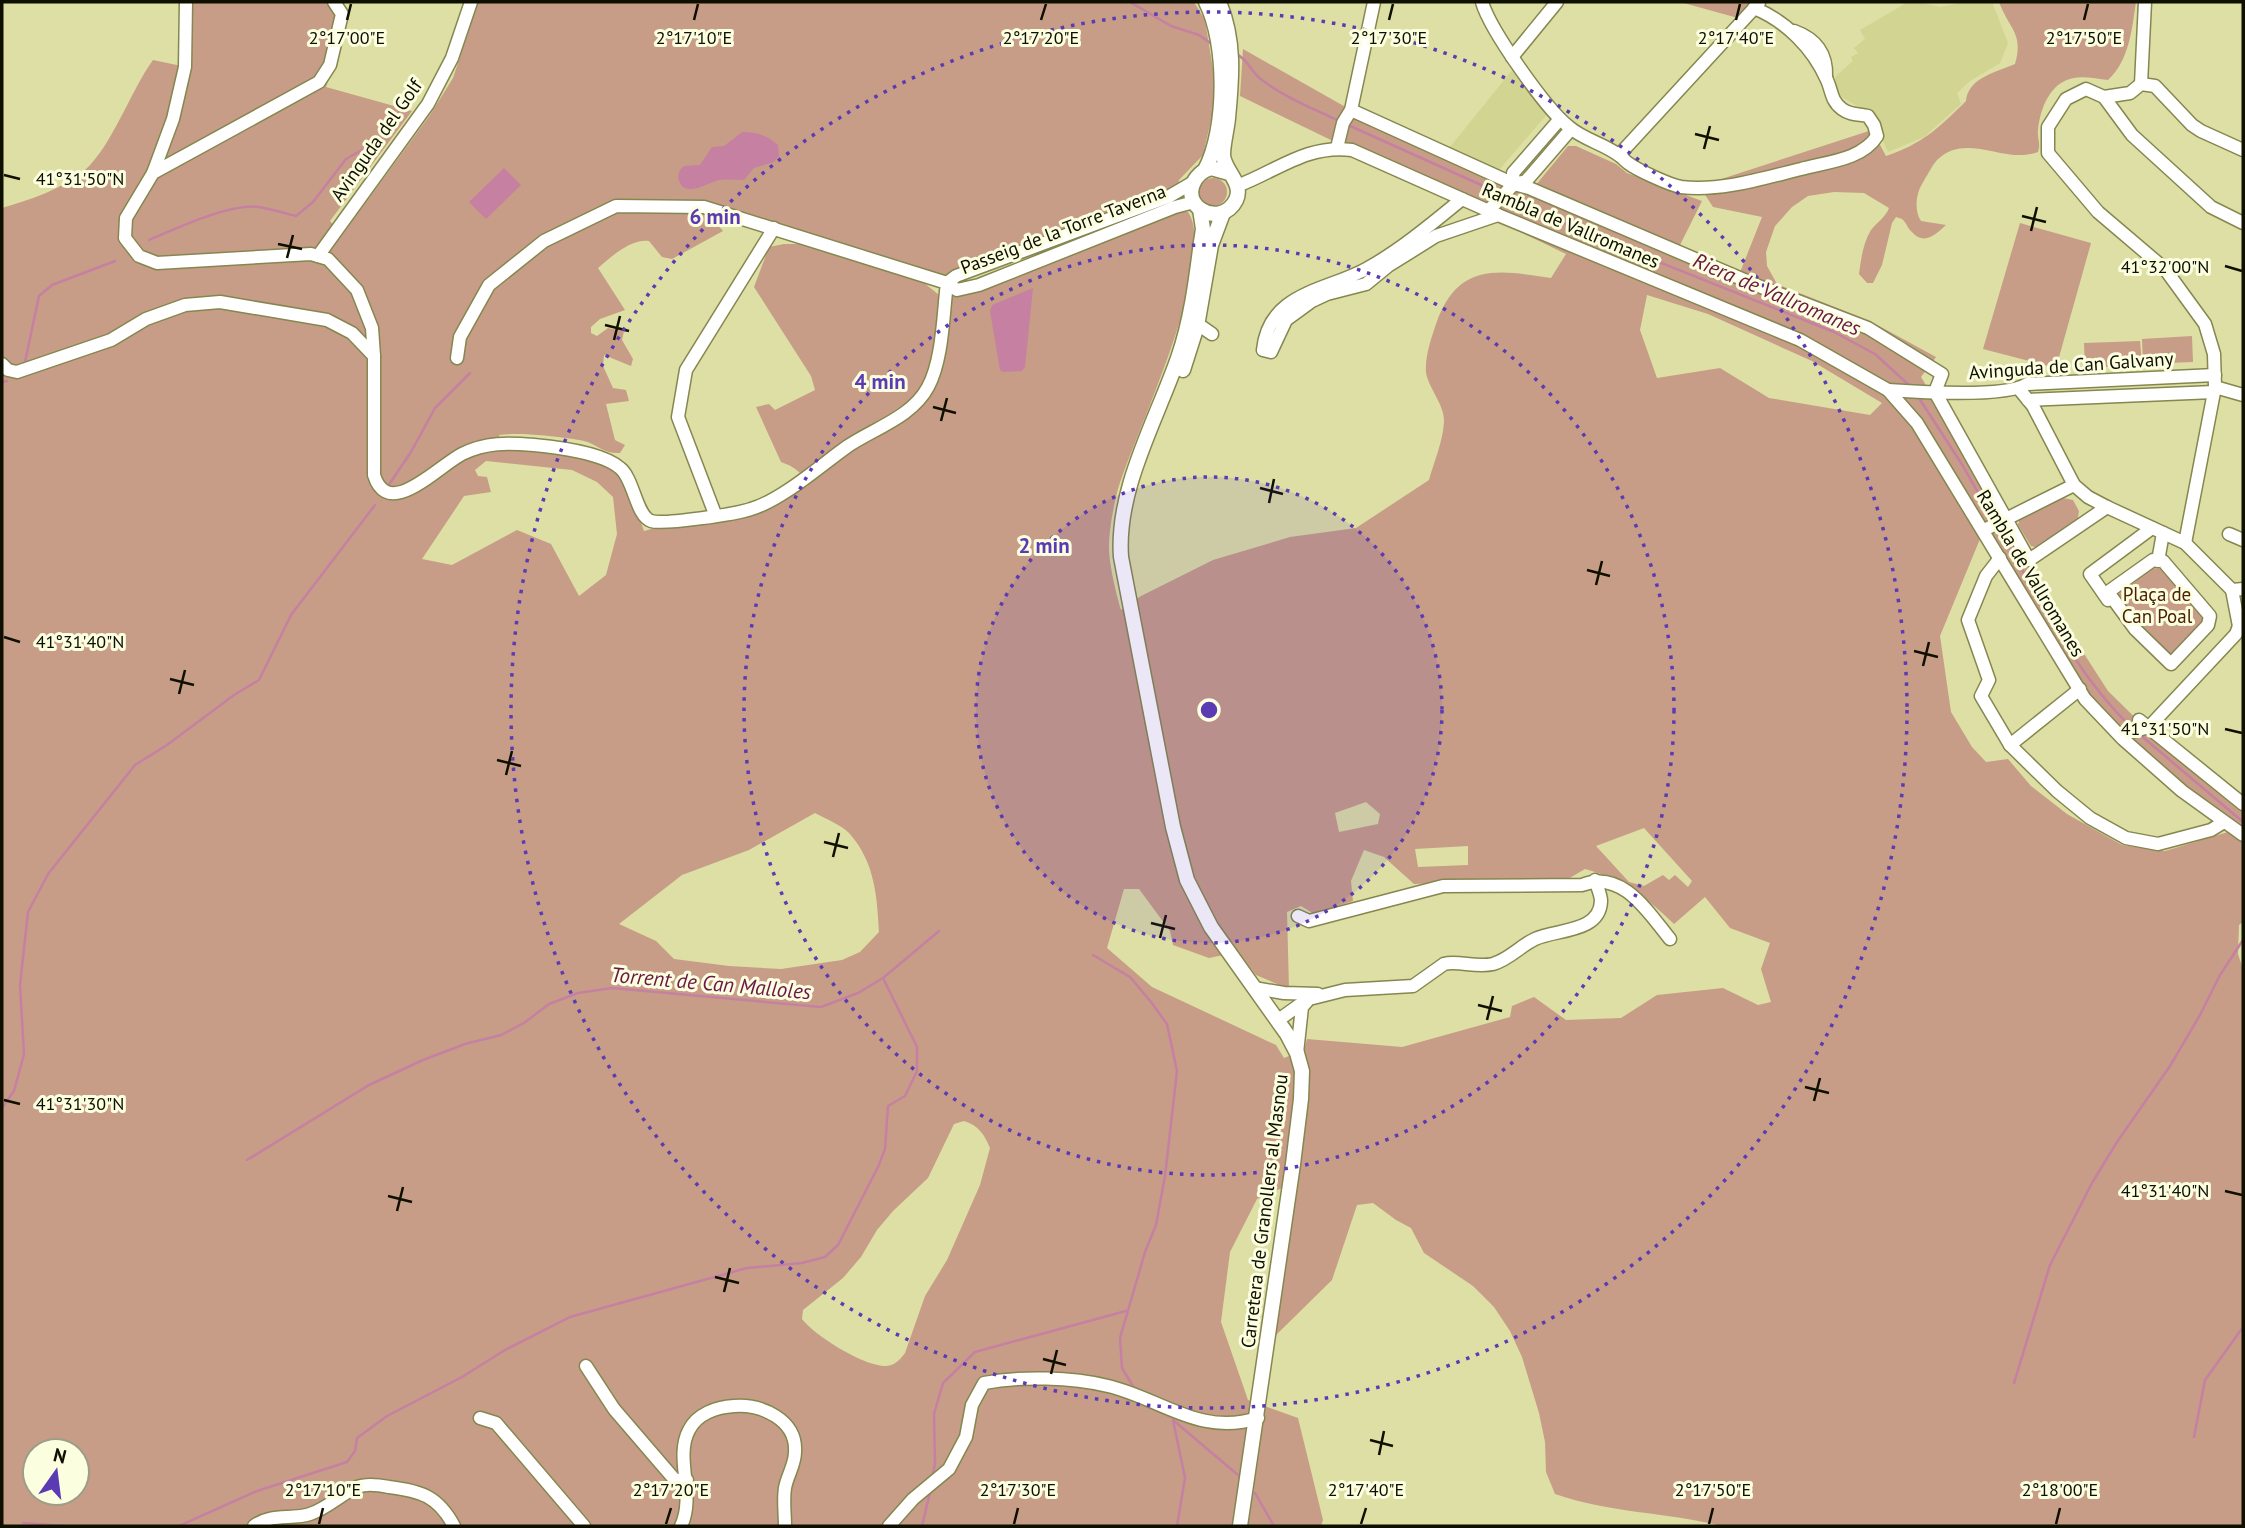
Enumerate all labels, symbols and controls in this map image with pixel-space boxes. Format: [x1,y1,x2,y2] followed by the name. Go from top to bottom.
[309,26,385,49] text: 2°17'00"E
[656,26,732,49] text: 2°17'10"E
[1003,26,1079,49] text: 2°17'20"E
[1351,26,1427,49] text: 2°17'30"E
[1698,26,1774,49] text: 2°17'40"E
[2046,26,2122,49] text: 2°17'50"E
[325,73,428,206] street label: Avinguda del Golf
[36,167,124,190] text: 41°31'50"N
[1479,177,1663,273] street label: Rambla de Vallromanes
[957,179,1169,279] street label: Passeig de la Torre Taverna
[689,203,741,230] text: 6 min
[1689,246,1866,342] water label: Riera de Vallromanes
[2121,255,2209,278] text: 41°32'00"N
[1968,346,2174,384] street label: Avinguda de Can Galvany
[854,368,906,395] text: 4 min
[1972,485,2090,661] street label: Rambla de Vallromanes
[1018,532,1070,559] text: 2 min
[2122,582,2193,628] park label: Plaça de Can Poal
[36,630,124,653] text: 41°31'40"N
[1197,698,1221,722] centre of rings
[2121,717,2209,740] text: 41°31'50"N
[610,961,813,1005] water label: Torrent de Can Malloles
[1235,1073,1293,1349] street label: Carretera de Granollers al Masnou
[36,1092,124,1115] text: 41°31'30"N
[2121,1179,2209,1202] text: 41°31'40"N
[21,1437,91,1507] north arrow
[51,1442,69,1469] text: N
[285,1478,361,1501] text: 2°17'10"E
[633,1478,709,1501] text: 2°17'20"E
[980,1478,1056,1501] text: 2°17'30"E
[1328,1478,1404,1501] text: 2°17'40"E
[1675,1478,1751,1501] text: 2°17'50"E
[2022,1478,2098,1501] text: 2°18'00"E

